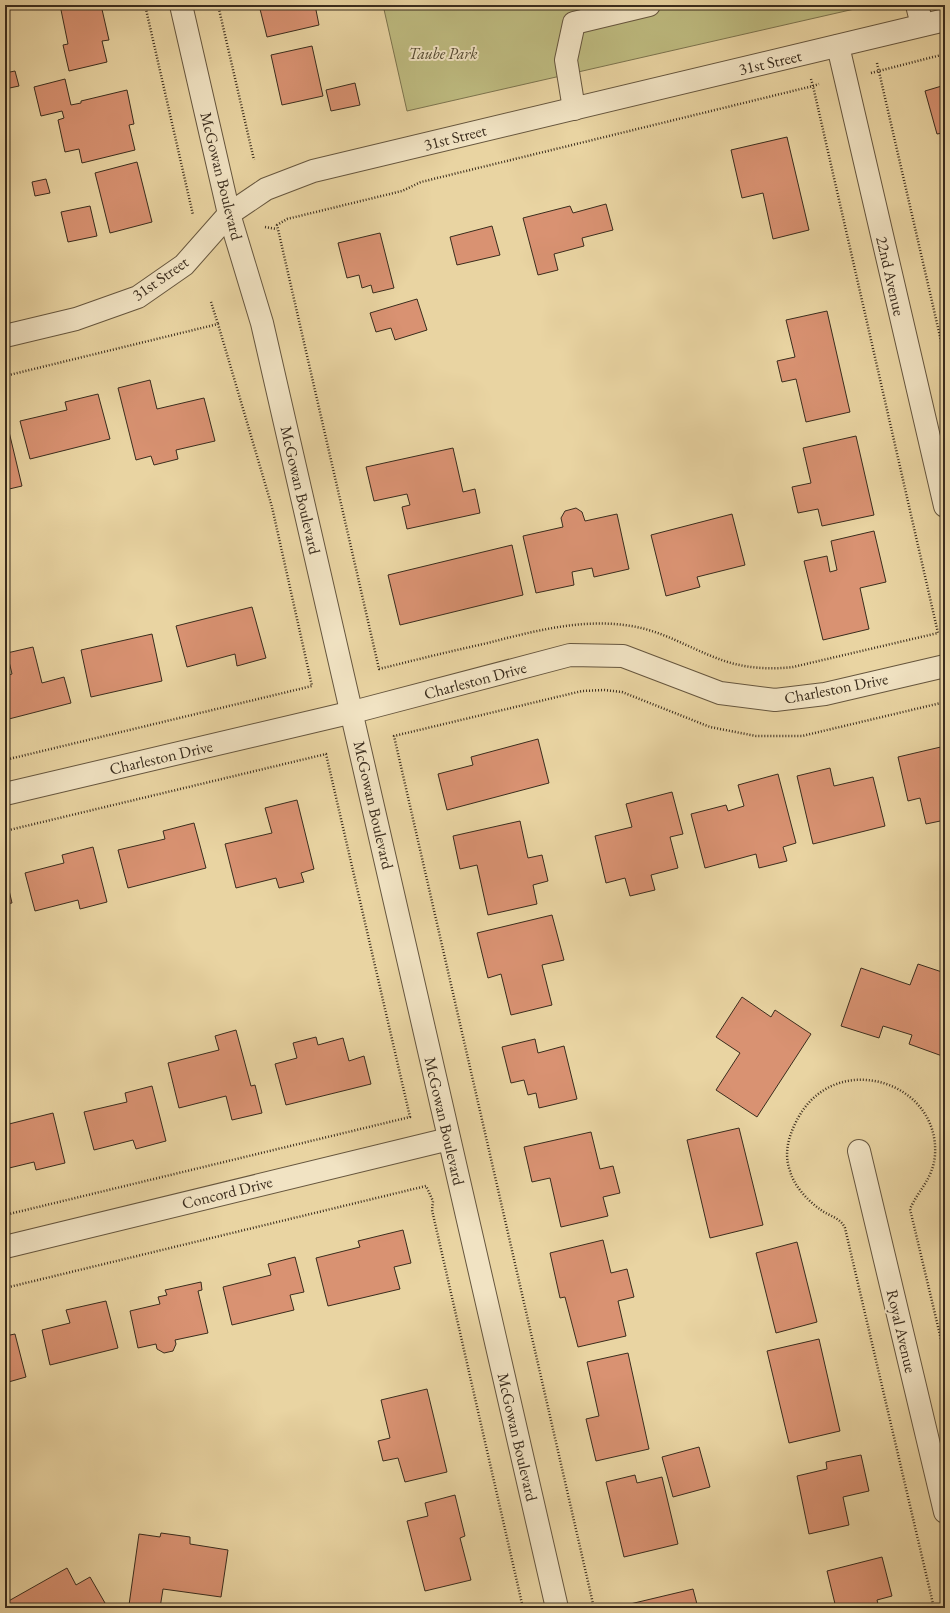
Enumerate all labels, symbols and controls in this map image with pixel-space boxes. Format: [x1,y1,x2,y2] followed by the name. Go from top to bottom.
[408,43,478,64] park label: Taube Park
[737,45,804,80] street label: 31st Street
[195,110,248,243] street label: McGowan Boulevard
[422,120,489,155] street label: 31st Street
[871,234,910,318] street label: 22nd Avenue
[128,251,192,305] street label: 31st Street
[276,424,326,557] street label: McGowan Boulevard
[422,657,529,704] street label: Charleston Drive
[782,668,890,709] street label: Charleston Drive
[107,735,215,780] street label: Charleston Drive
[349,739,399,872] street label: McGowan Boulevard
[420,1055,470,1188] street label: McGowan Boulevard
[180,1171,275,1214] street label: Concord Drive
[882,1287,921,1375] street label: Royal Avenue
[493,1371,543,1504] street label: McGowan Boulevard

